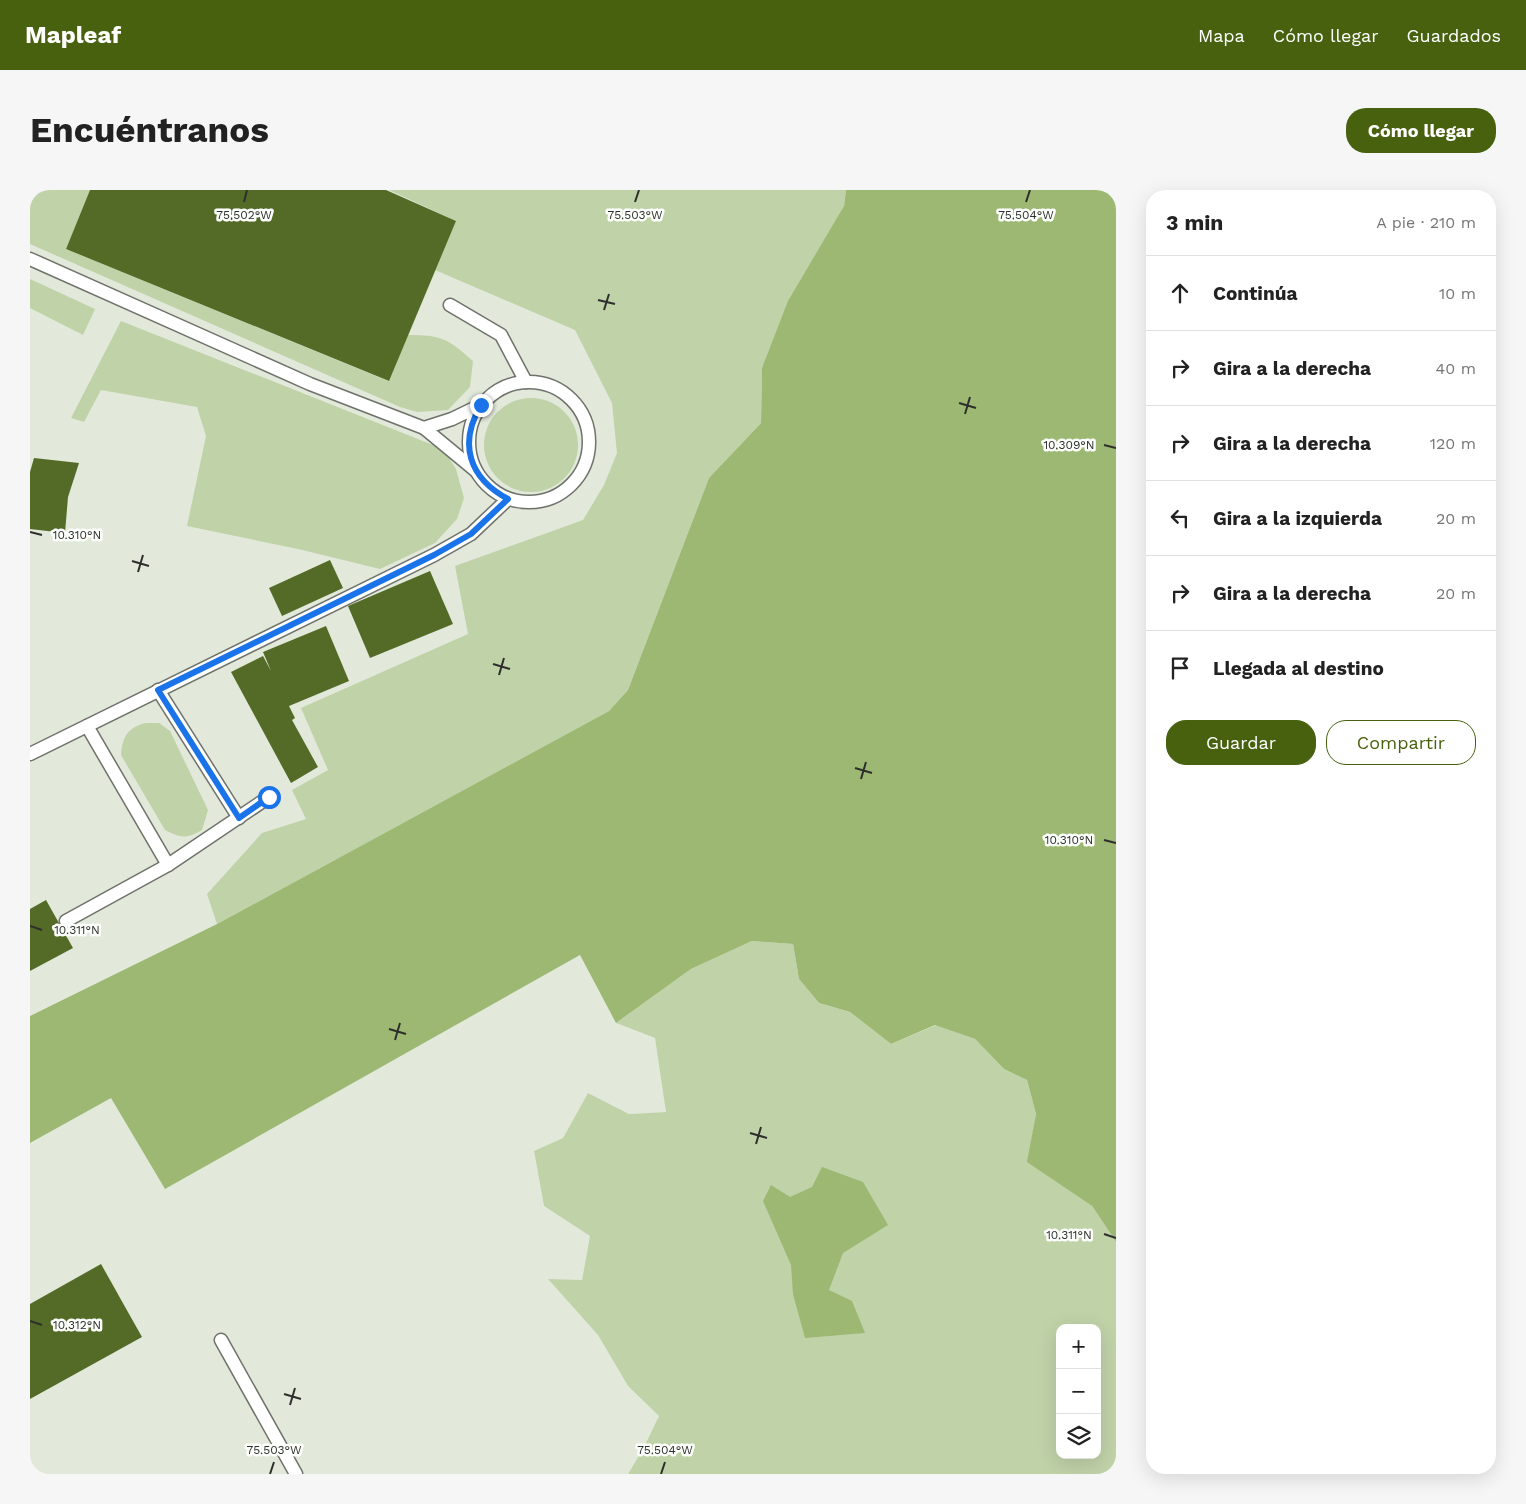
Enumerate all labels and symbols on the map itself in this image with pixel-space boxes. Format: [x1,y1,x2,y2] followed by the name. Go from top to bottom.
[216,208,272,222] text: 75.502°W
[607,208,663,222] text: 75.503°W
[998,208,1054,222] text: 75.504°W
[470,394,493,417] route end
[1043,438,1095,452] text: 10.309°N
[53,528,101,542] text: 10.310°N
[258,786,281,809] route start
[1045,833,1093,847] text: 10.310°N
[54,923,100,937] text: 10.311°N
[1046,1228,1092,1242] text: 10.311°N
[53,1318,101,1332] text: 10.312°N
[246,1443,302,1457] text: 75.503°W
[637,1443,693,1457] text: 75.504°W

